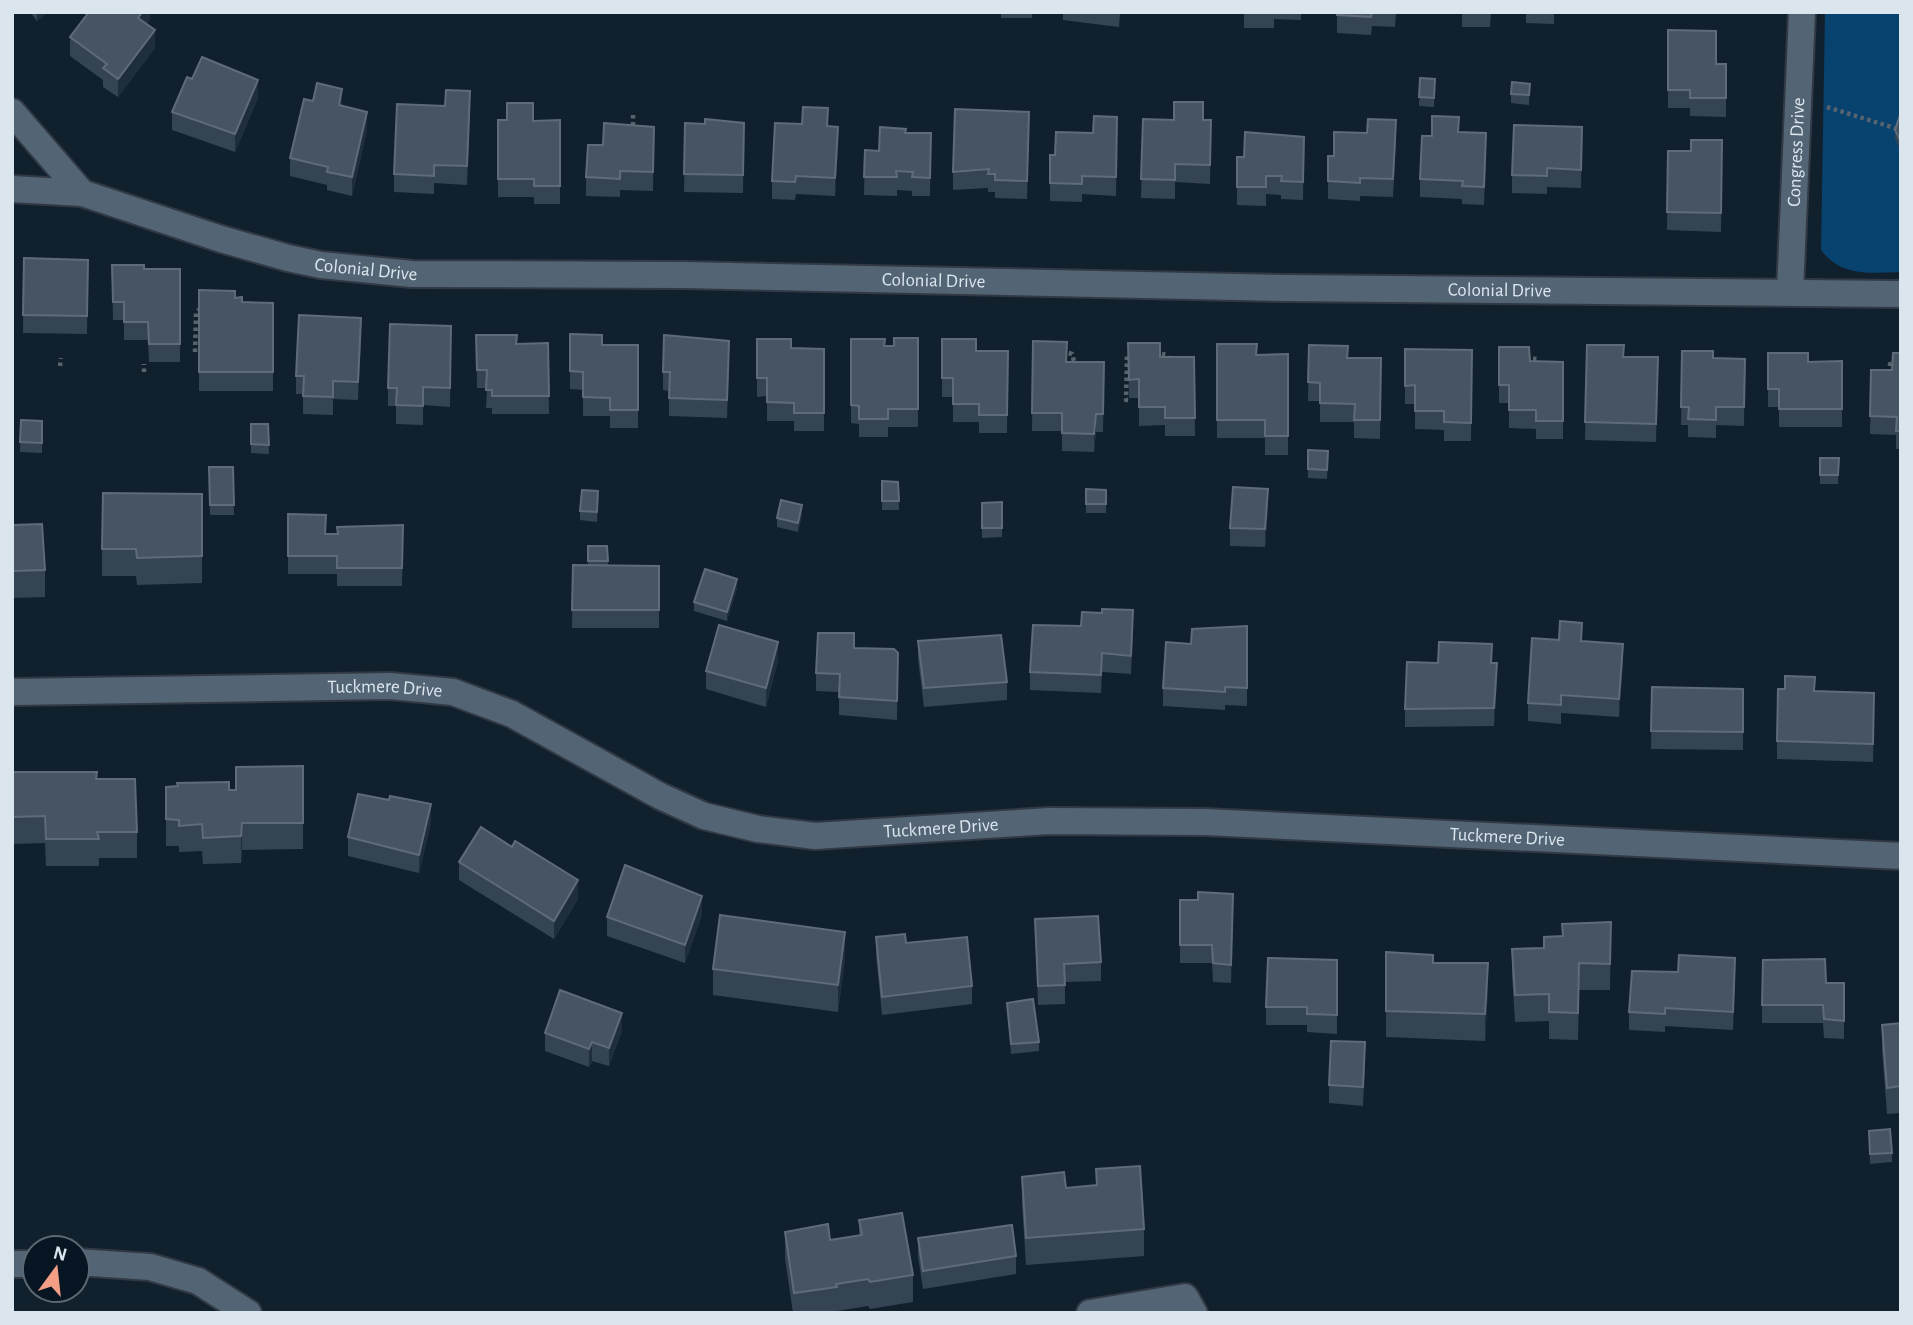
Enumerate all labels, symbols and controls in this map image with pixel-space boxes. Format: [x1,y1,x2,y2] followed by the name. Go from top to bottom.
[1784,97,1808,207] street label: Congress Drive
[313,254,417,284] street label: Colonial Drive
[882,270,985,291] street label: Colonial Drive
[1448,280,1551,300] street label: Colonial Drive
[327,676,443,700] street label: Tuckmere Drive
[883,815,999,841] street label: Tuckmere Drive
[1449,824,1565,849] street label: Tuckmere Drive
[21,1234,91,1304] north arrow
[51,1243,69,1265] text: N

